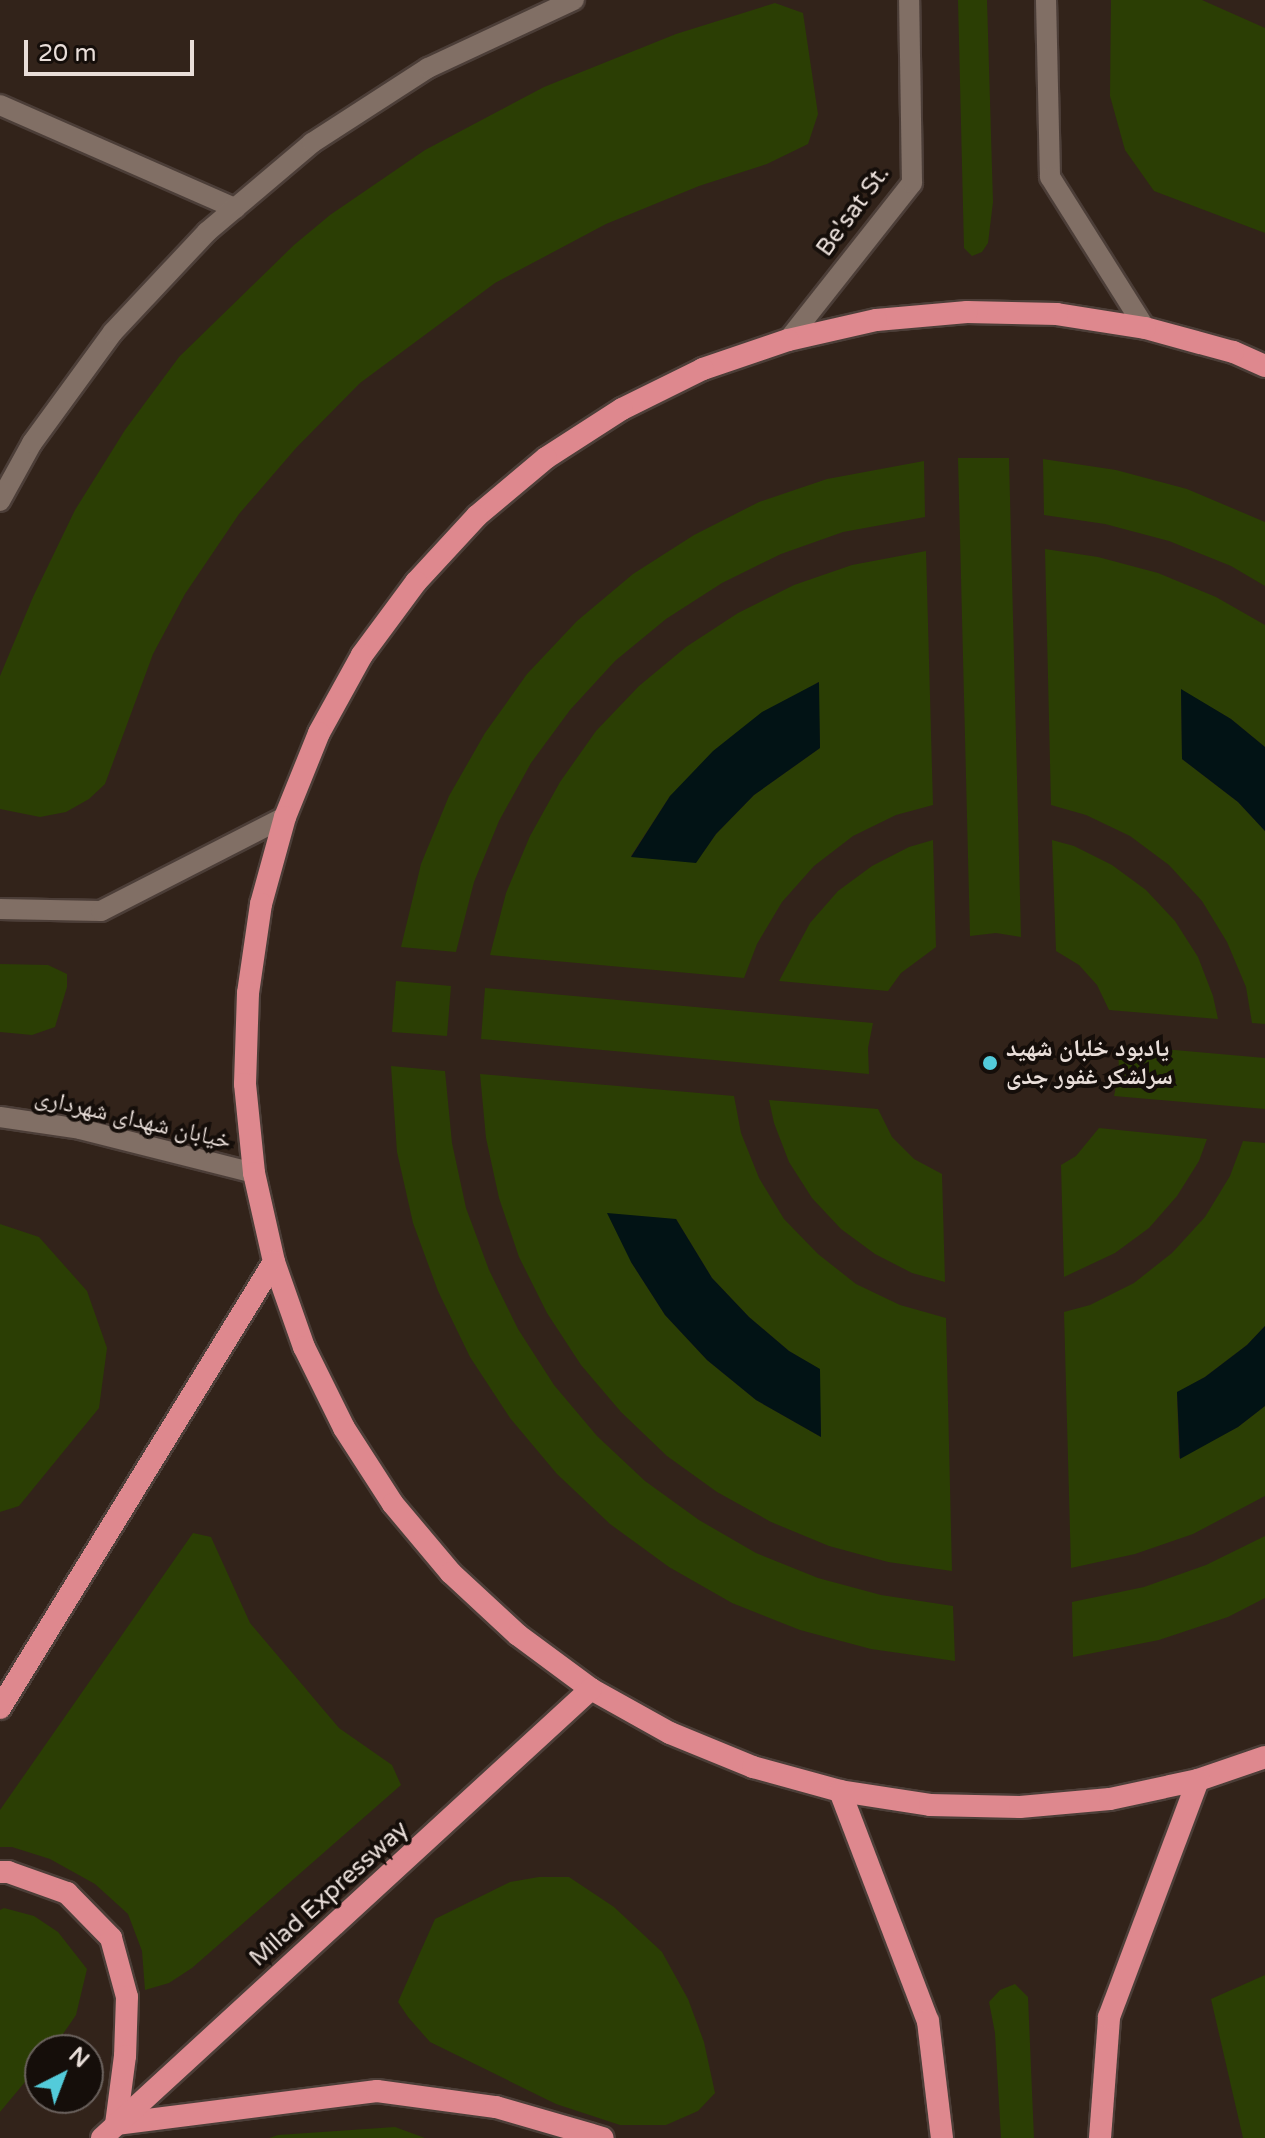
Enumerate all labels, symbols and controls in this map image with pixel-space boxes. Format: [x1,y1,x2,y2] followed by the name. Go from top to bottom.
[28,24,198,74] scale bar
[38,39,96,68] text: 20 m
[810,160,896,262] street label: Be'sat St.
[1006,1035,1173,1091] place label: یادبود خلبان شهید سرلشکر غفور جدی
[981,1054,999,1072] marker: یادبود خلبان شهید سرلشکر غفور جدی
[32,1082,234,1156] street label: خیابان شهدای شهرداری
[244,1815,414,1973] street label: Milad Expressway
[24,2034,104,2114] north arrow
[63,2042,94,2073] text: N

